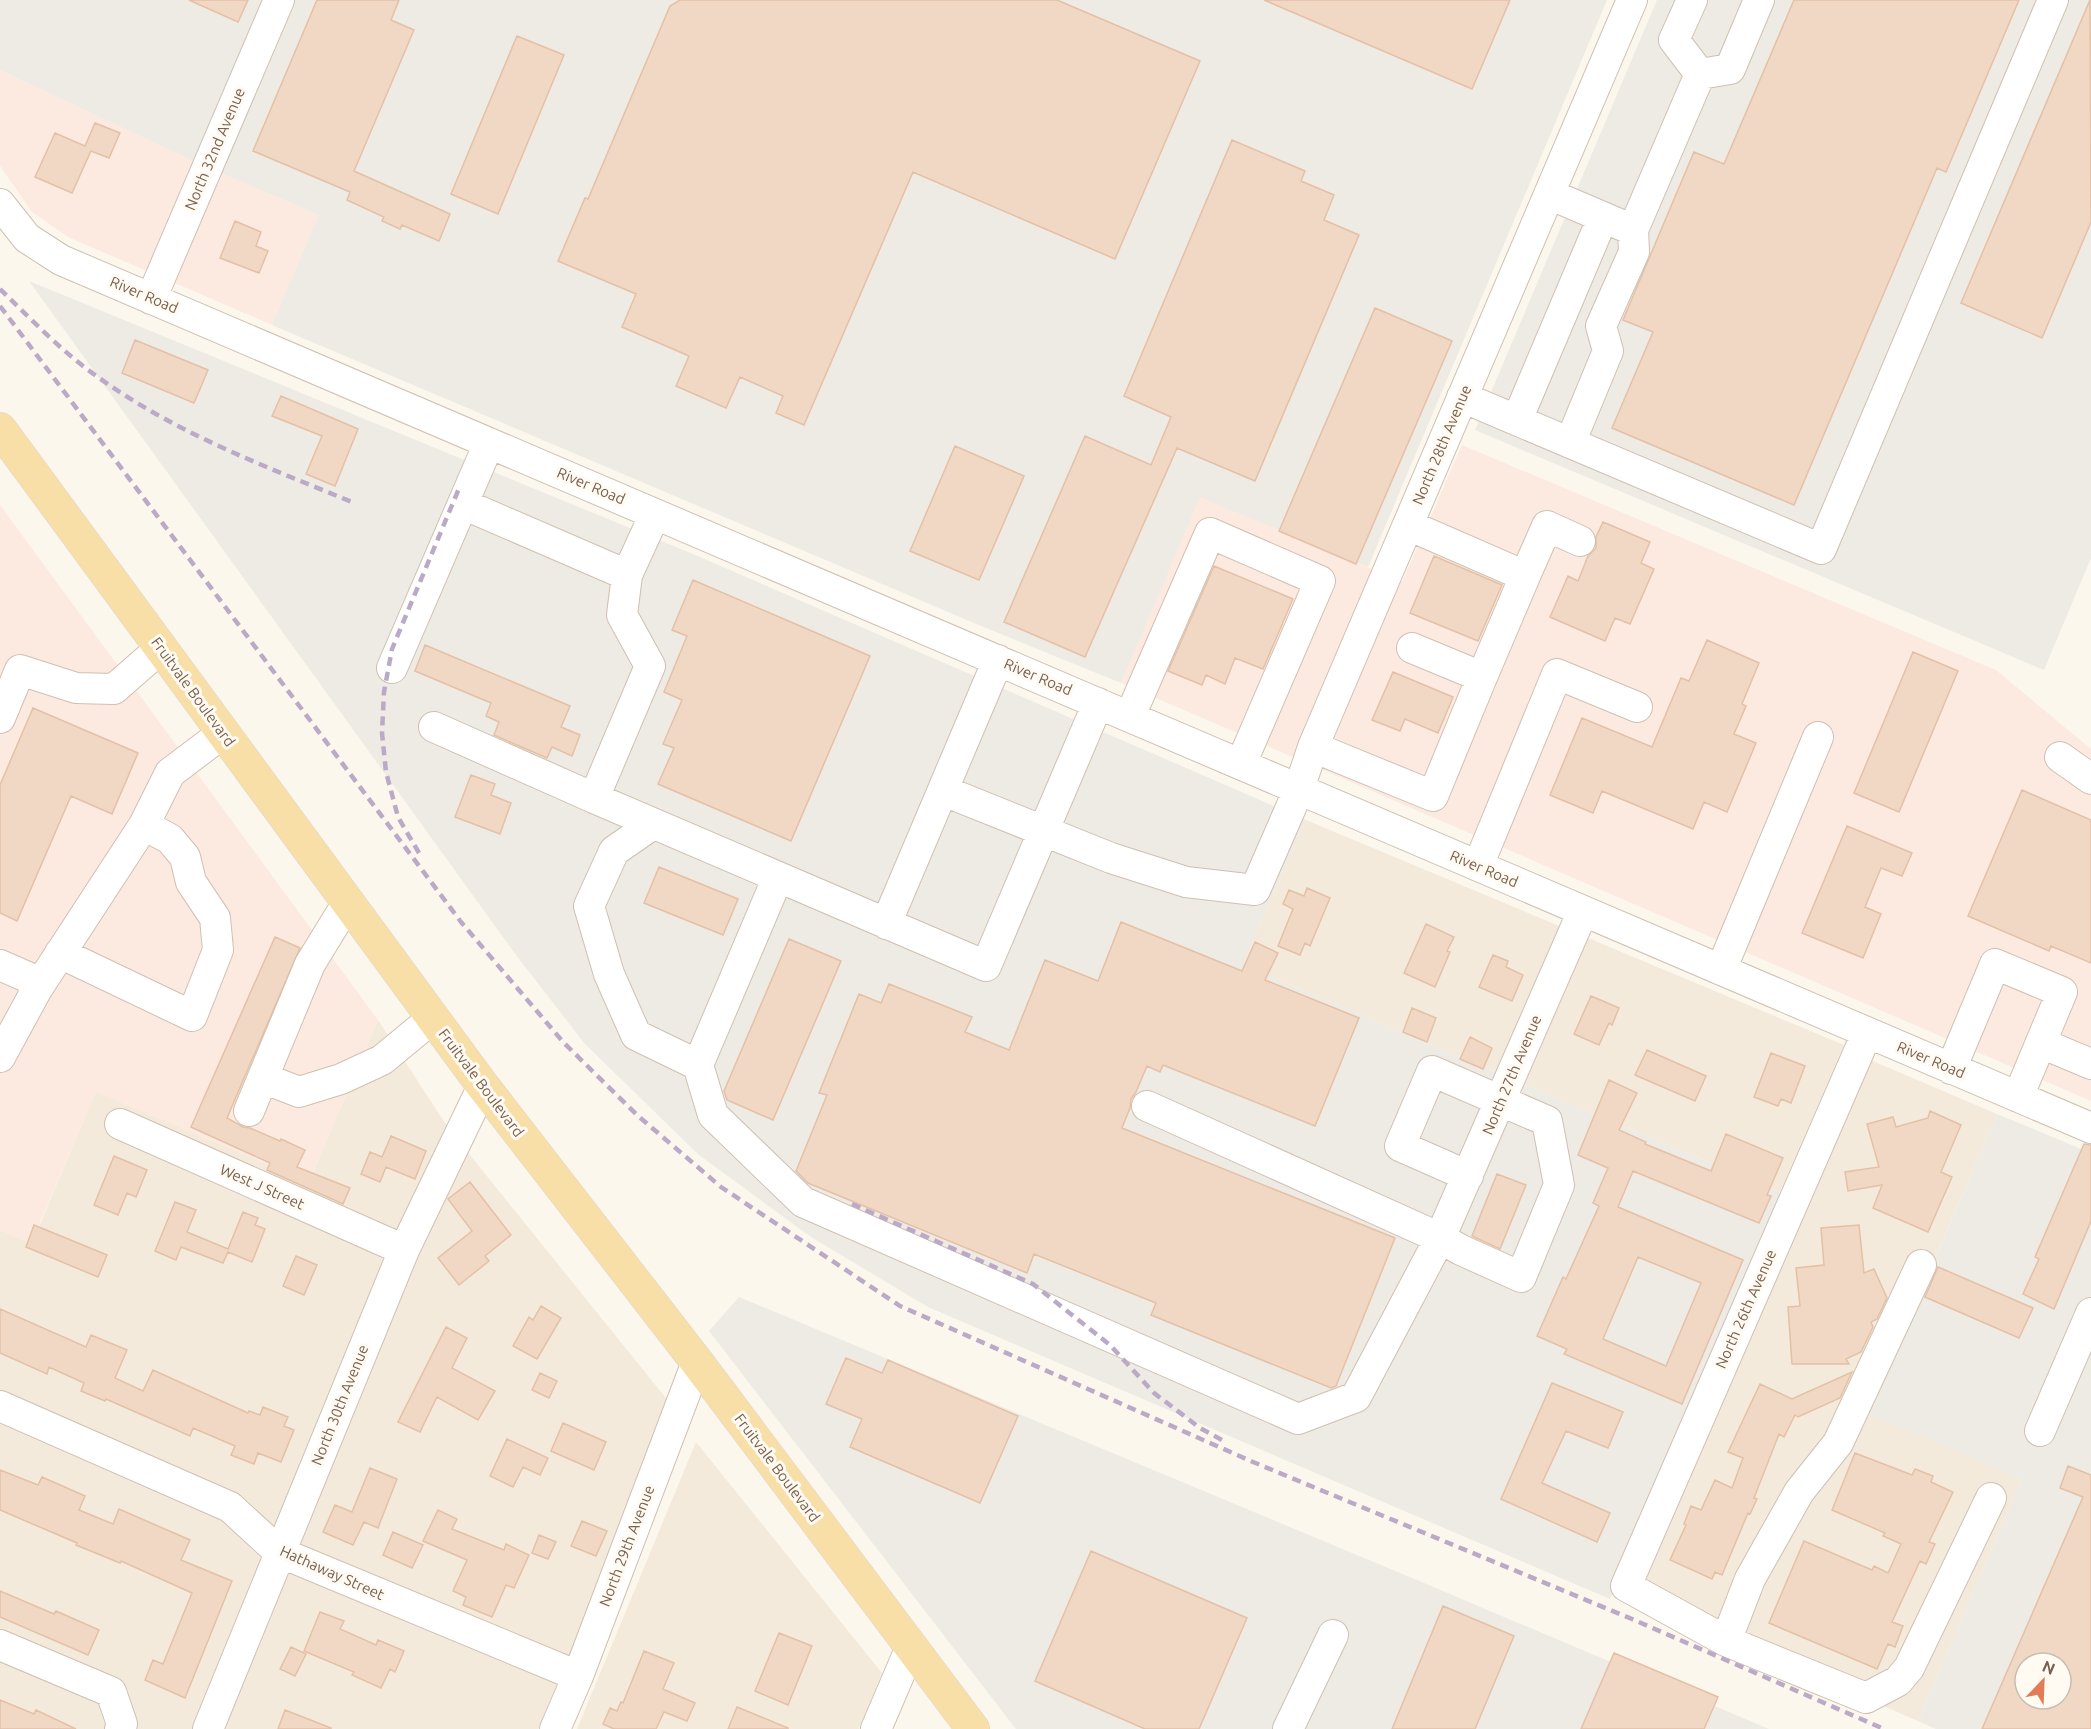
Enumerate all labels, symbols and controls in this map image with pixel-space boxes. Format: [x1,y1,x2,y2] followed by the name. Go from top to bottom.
[181,85,248,213] street label: North 32nd Avenue
[108,273,181,316] street label: River Road
[1409,382,1474,507] street label: North 28th Avenue
[555,464,628,507] street label: River Road
[148,634,239,750] street label: Fruitvale Boulevard
[1002,655,1075,698] street label: River Road
[1448,847,1521,890] street label: River Road
[1479,1012,1544,1137] street label: North 27th Avenue
[435,1025,527,1140] street label: Fruitvale Boulevard
[1895,1038,1968,1081] street label: River Road
[217,1160,307,1213] street label: West J Street
[1712,1247,1779,1371] street label: North 26th Avenue
[308,1342,371,1468] street label: North 30th Avenue
[731,1410,823,1525] street label: Fruitvale Boulevard
[596,1483,657,1609] street label: North 29th Avenue
[278,1542,387,1603] street label: Hathaway Street
[2013,1651,2073,1711] north arrow
[2040,1657,2058,1678] text: N

